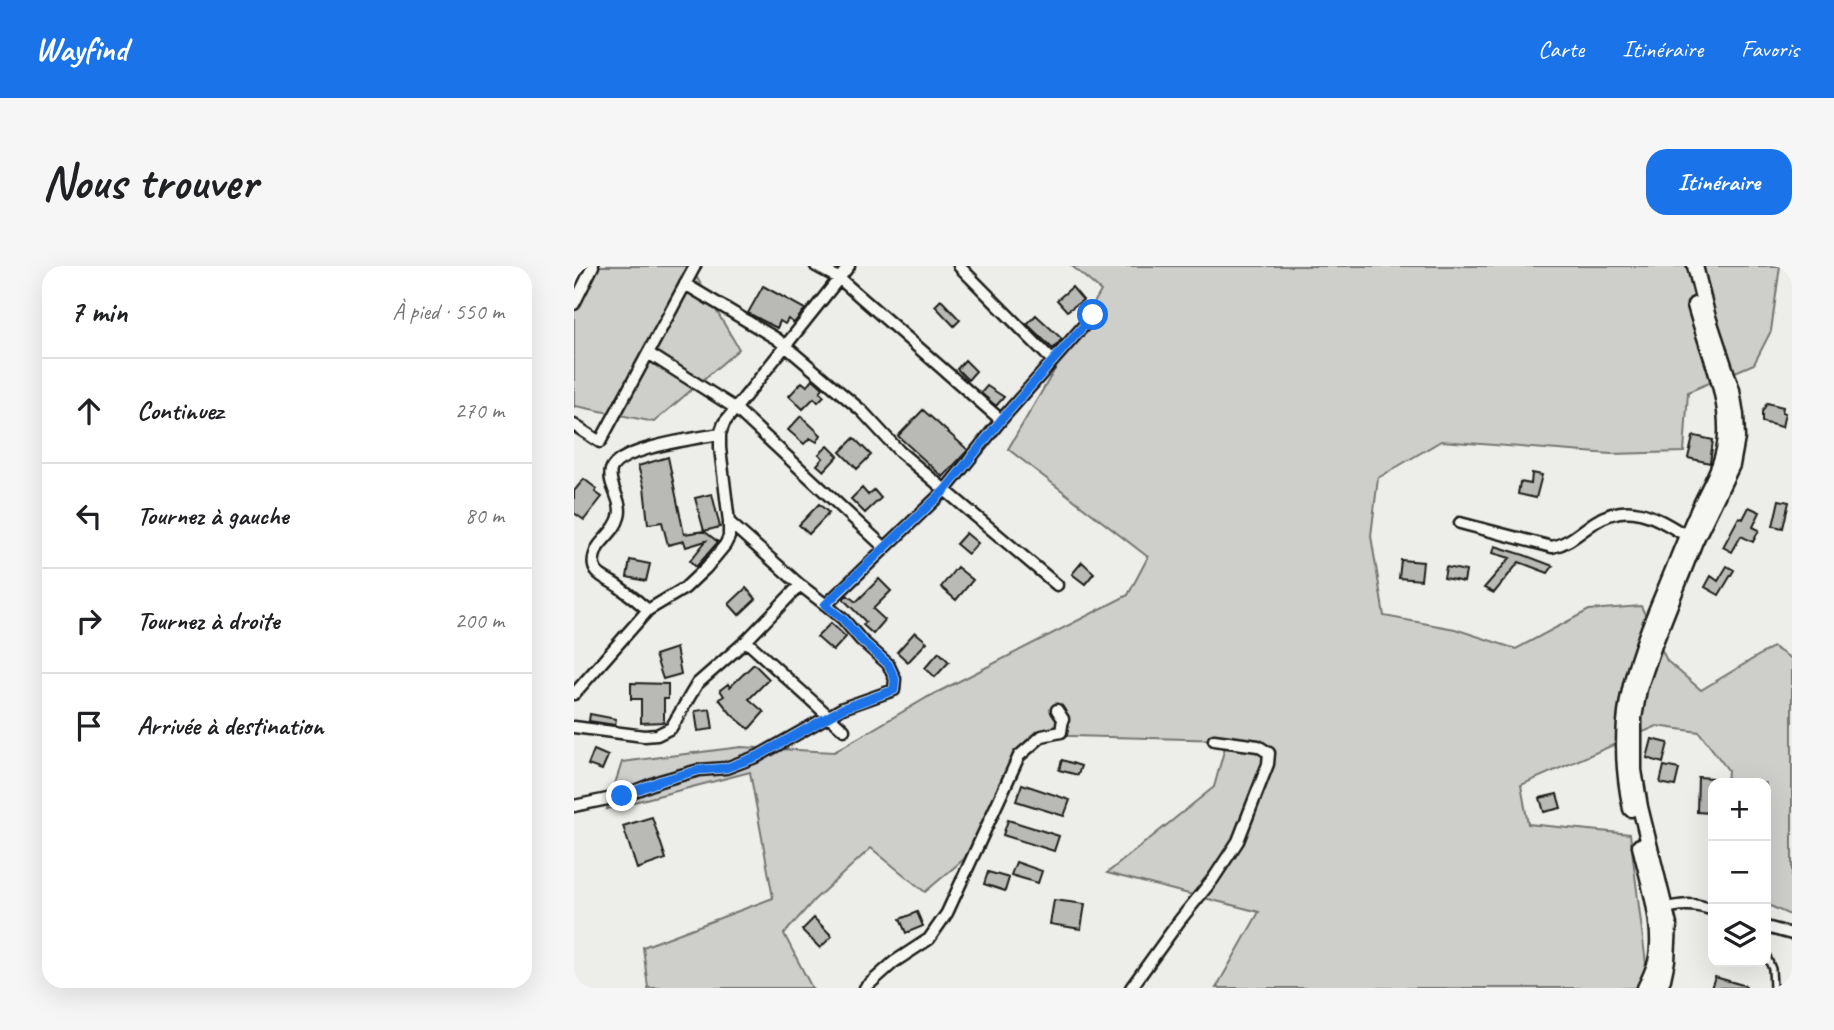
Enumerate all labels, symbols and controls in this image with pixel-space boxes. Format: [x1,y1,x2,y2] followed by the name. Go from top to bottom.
[35,28,128,70] text: Wayfind
[1538,34,1584,64] text: Carte
[1622,34,1703,64] text: Itinéraire
[1741,34,1799,64] text: Favoris
[1646,149,1792,215] button: Itinéraire
[42,151,257,213] text: Nous trouver
[70,293,127,331] text: 7 min
[392,297,504,326] text: À pied · 550 m
[1077,299,1108,330] route start
[70,392,108,430] icon: ahead
[137,394,223,427] text: Continuez
[455,396,504,425] text: 270 m
[70,497,108,535] icon: left
[137,499,288,532] text: Tournez à gauche
[465,501,504,530] text: 80 m
[70,602,108,640] icon: right
[137,604,279,637] text: Tournez à droite
[455,606,504,635] text: 200 m
[70,707,108,745] icon: arrive
[137,709,323,742] text: Arrivée à destination
[1708,778,1771,967] map controls
[1708,778,1771,841] button: +
[606,780,637,811] route end
[1708,841,1771,904] button: −
[1708,904,1771,967] button: layers

